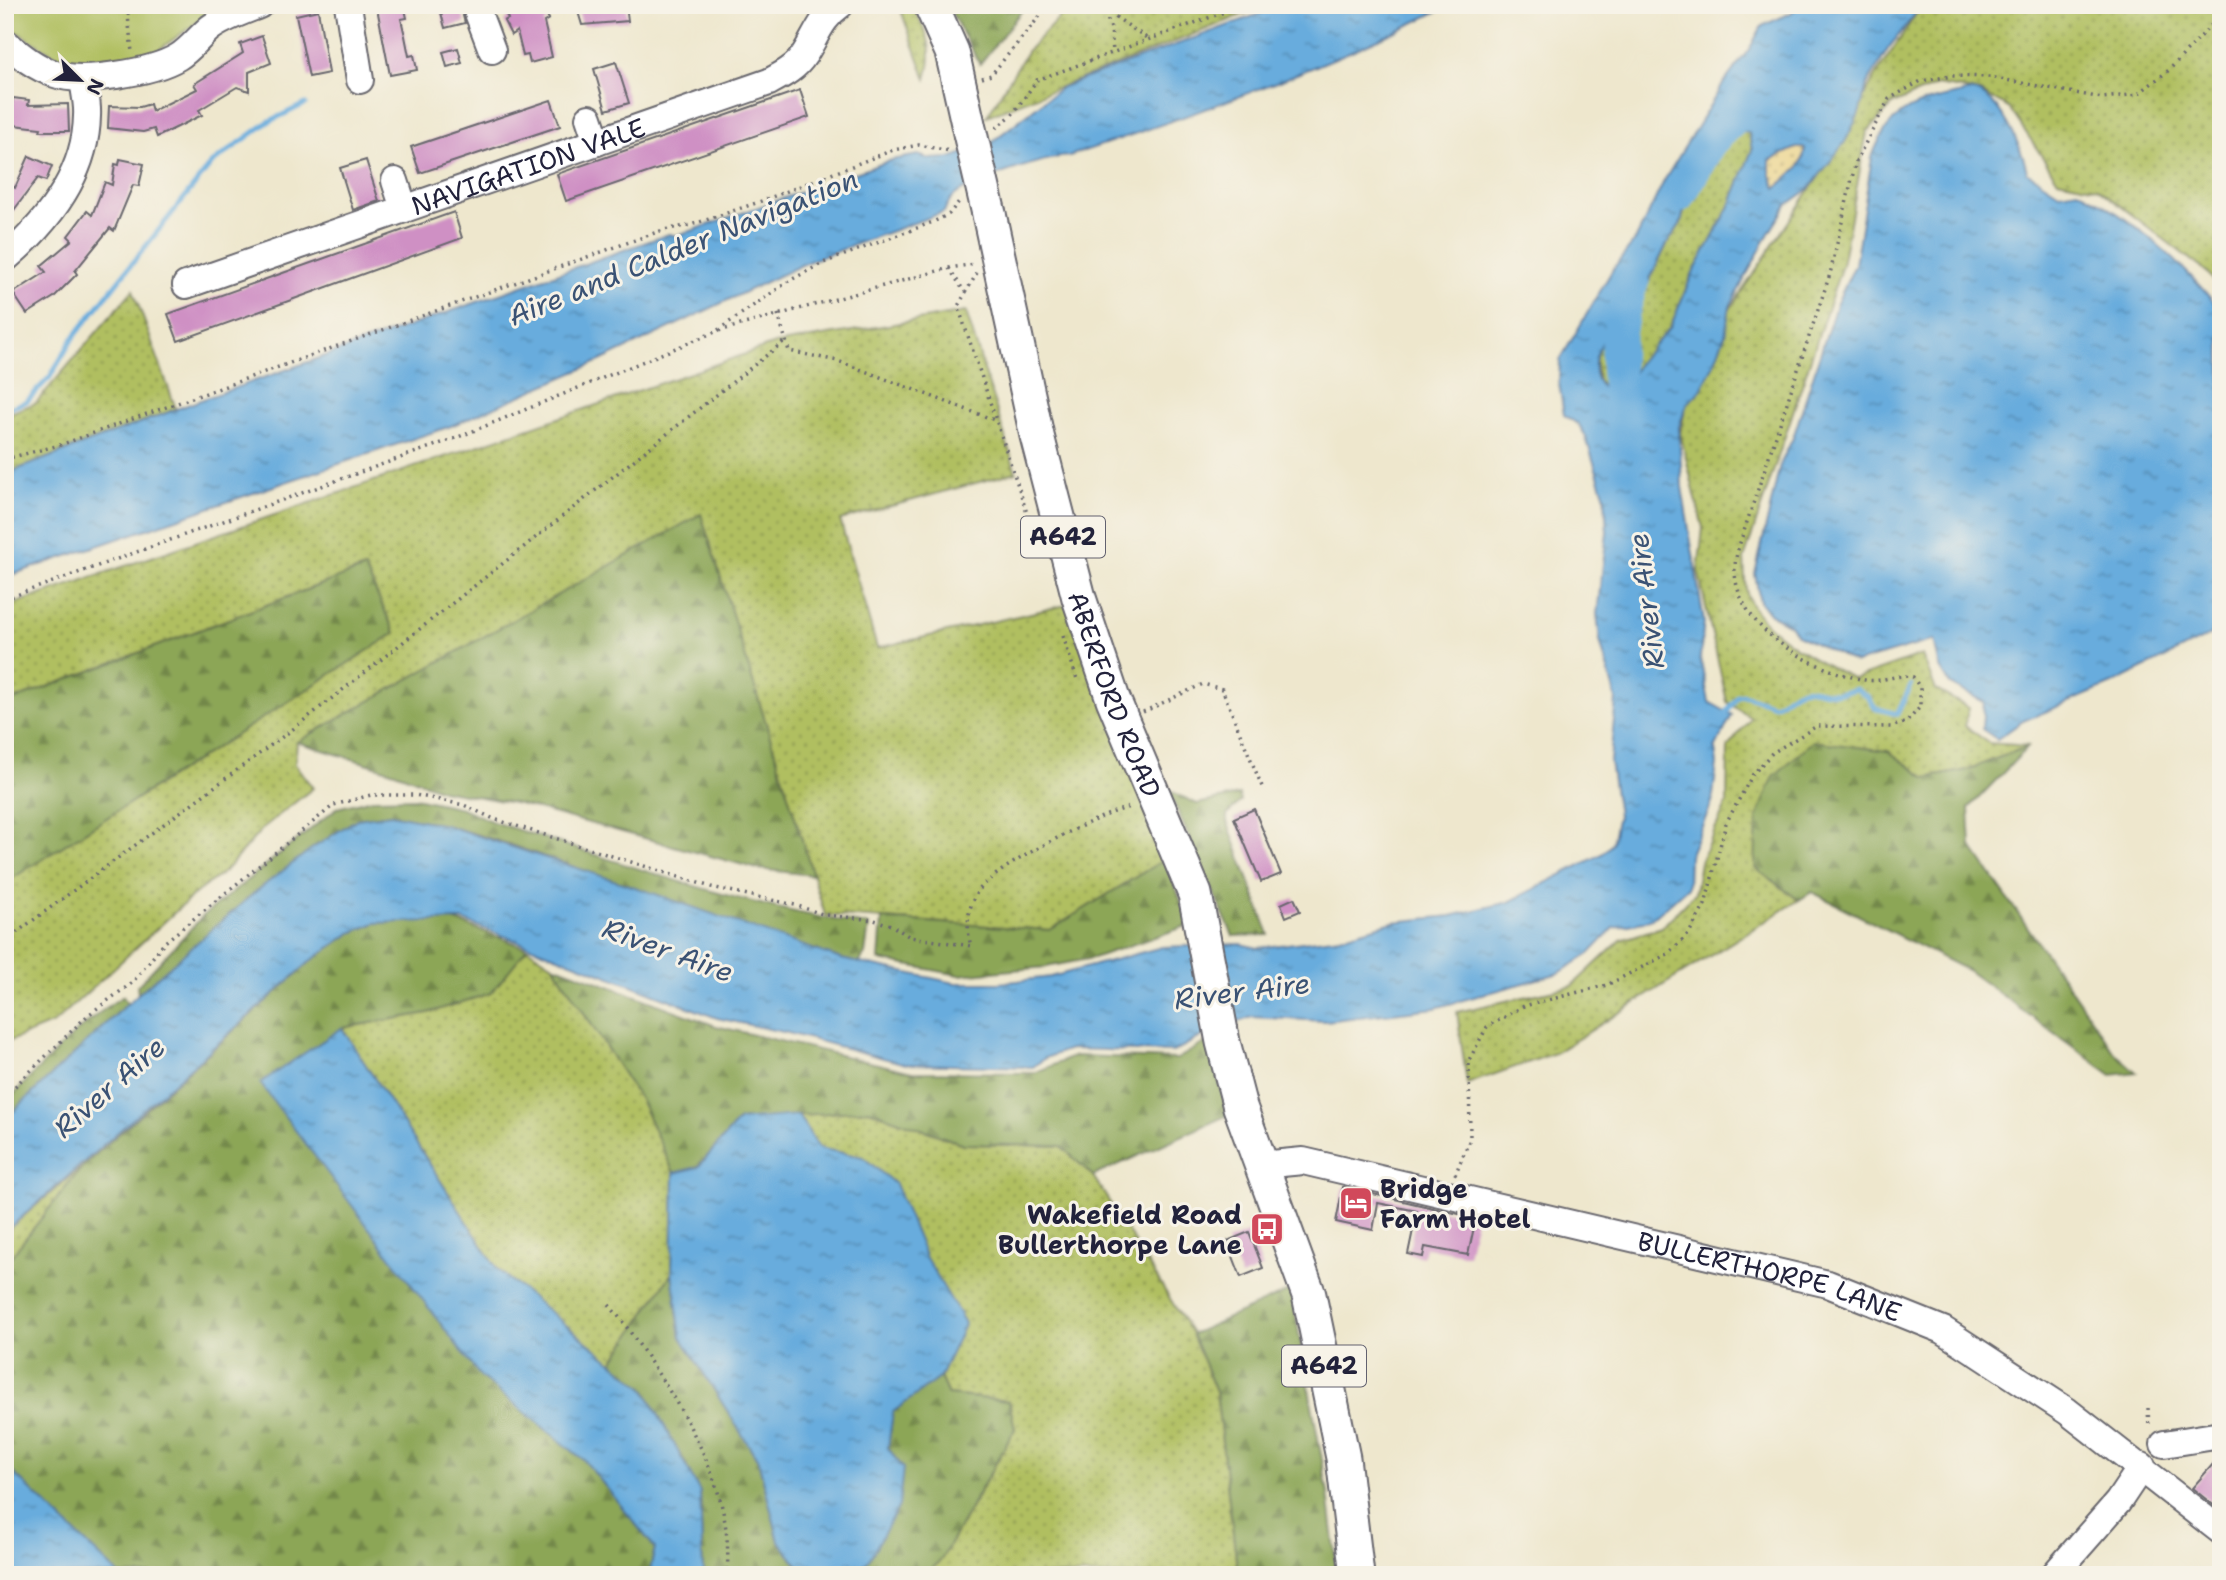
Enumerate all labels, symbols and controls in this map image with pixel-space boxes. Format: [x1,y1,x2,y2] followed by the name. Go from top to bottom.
[46,46,116,116] north arrow
[81,75,110,99] text: N
[406,109,650,223] street label: NAVIGATION VALE
[502,159,864,335] water label: Aire and Calder Navigation
[1021,516,1105,558] road number: A642
[1619,531,1673,671] water label: River Aire
[1060,586,1170,802] street label: ABERFORD ROAD
[597,909,739,991] water label: River Aire
[1172,964,1312,1018] water label: River Aire
[45,1028,173,1146] water label: River Aire
[1380,1171,1530,1236] place label: Bridge Farm Hotel
[1337,1184,1375,1222] hotel icon: Bridge Farm Hotel
[998,1197,1242,1262] place label: Wakefield Road Bullerthorpe Lane
[1248,1210,1286,1248] bus stop icon: Wakefield Road Bullerthorpe Lane
[1634,1222,1907,1329] street label: BULLERTHORPE LANE
[1282,1346,1366,1386] road number: A642

